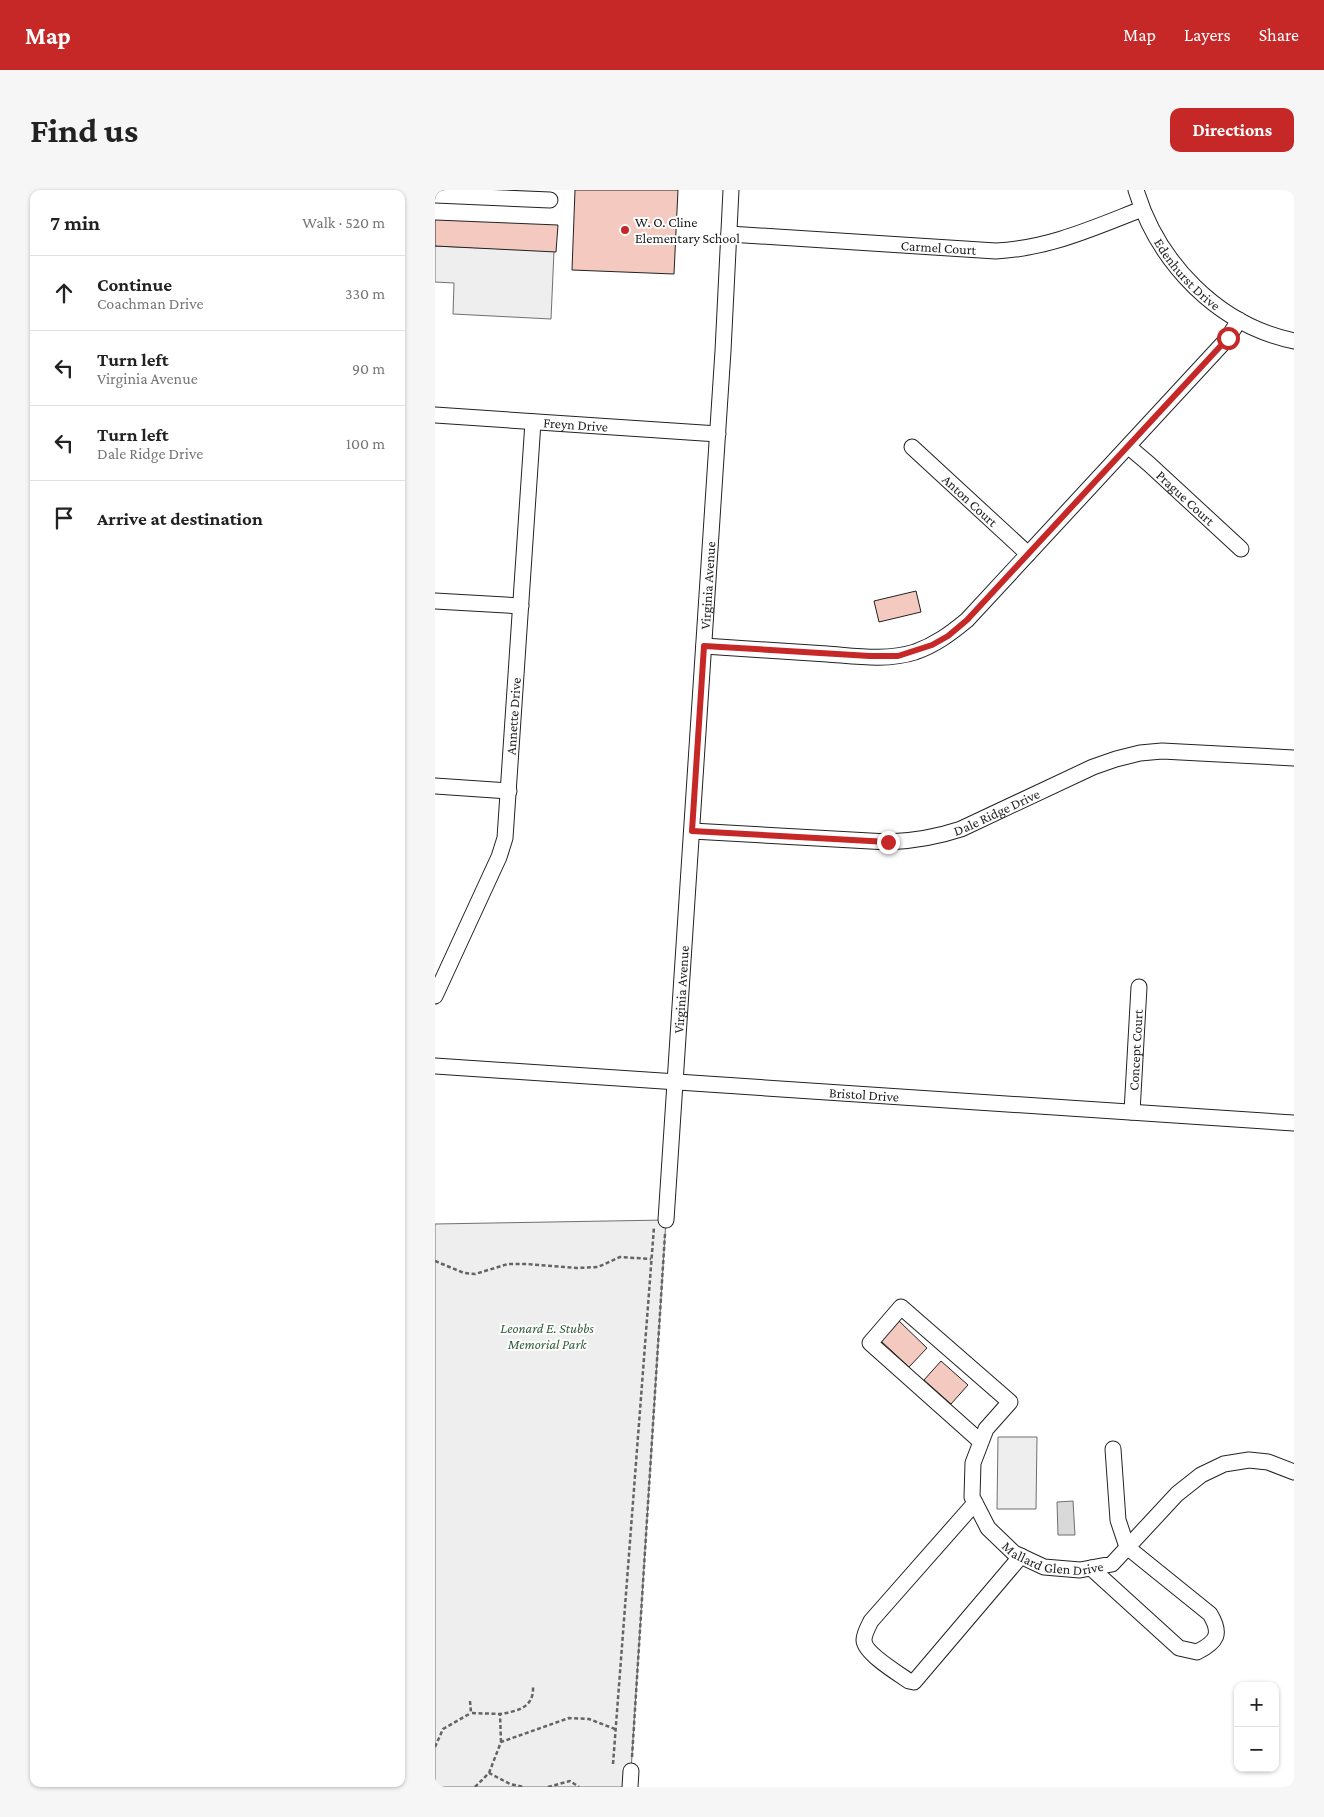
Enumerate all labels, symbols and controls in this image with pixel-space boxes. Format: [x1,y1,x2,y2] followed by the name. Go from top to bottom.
[25,22,71,49] text: Map
[1123,25,1156,45] text: Map
[1184,25,1231,45] text: Layers
[1259,25,1299,45] text: Share
[1170,108,1294,152] button: Directions
[30,111,138,150] text: Find us
[50,211,100,235] text: 7 min
[302,214,385,231] text: Walk · 520 m
[635,214,740,246] place label: W. O. Cline Elementary School
[619,224,631,236] marker: W. O. Cline Elementary School
[1151,235,1224,314] street label: Edenhurst Drive
[900,237,977,258] street label: Carmel Court
[97,274,172,295] text: Continue
[50,279,78,307] icon: ahead
[345,285,385,302] text: 330 m
[97,295,204,312] text: Coachman Drive
[1217,327,1240,350] route start
[97,349,169,370] text: Turn left
[50,354,78,382] icon: left
[352,360,385,377] text: 90 m
[97,370,198,387] text: Virginia Avenue
[543,414,609,435] street label: Freyn Drive
[97,424,169,445] text: Turn left
[50,429,78,457] icon: left
[346,435,385,452] text: 100 m
[97,445,203,462] text: Dale Ridge Drive
[1153,467,1218,529] street label: Prague Court
[939,471,1001,530] street label: Anton Court
[50,504,78,532] icon: arrive
[97,508,263,529] text: Arrive at destination
[697,541,718,630] street label: Virginia Avenue
[503,677,524,755] street label: Annette Drive
[952,785,1042,839] street label: Dale Ridge Drive
[877,831,900,854] route end
[670,945,692,1034] street label: Virginia Avenue
[1125,1009,1146,1091] street label: Concept Court
[829,1084,900,1105] street label: Bristol Drive
[500,1320,594,1352] park label: Leonard E. Stubbs Memorial Park
[999,1538,1105,1578] street label: Mallard Glen Drive
[1234,1682,1279,1772] map controls
[1234,1682,1279,1727] button: +
[1234,1727,1279,1772] button: −

